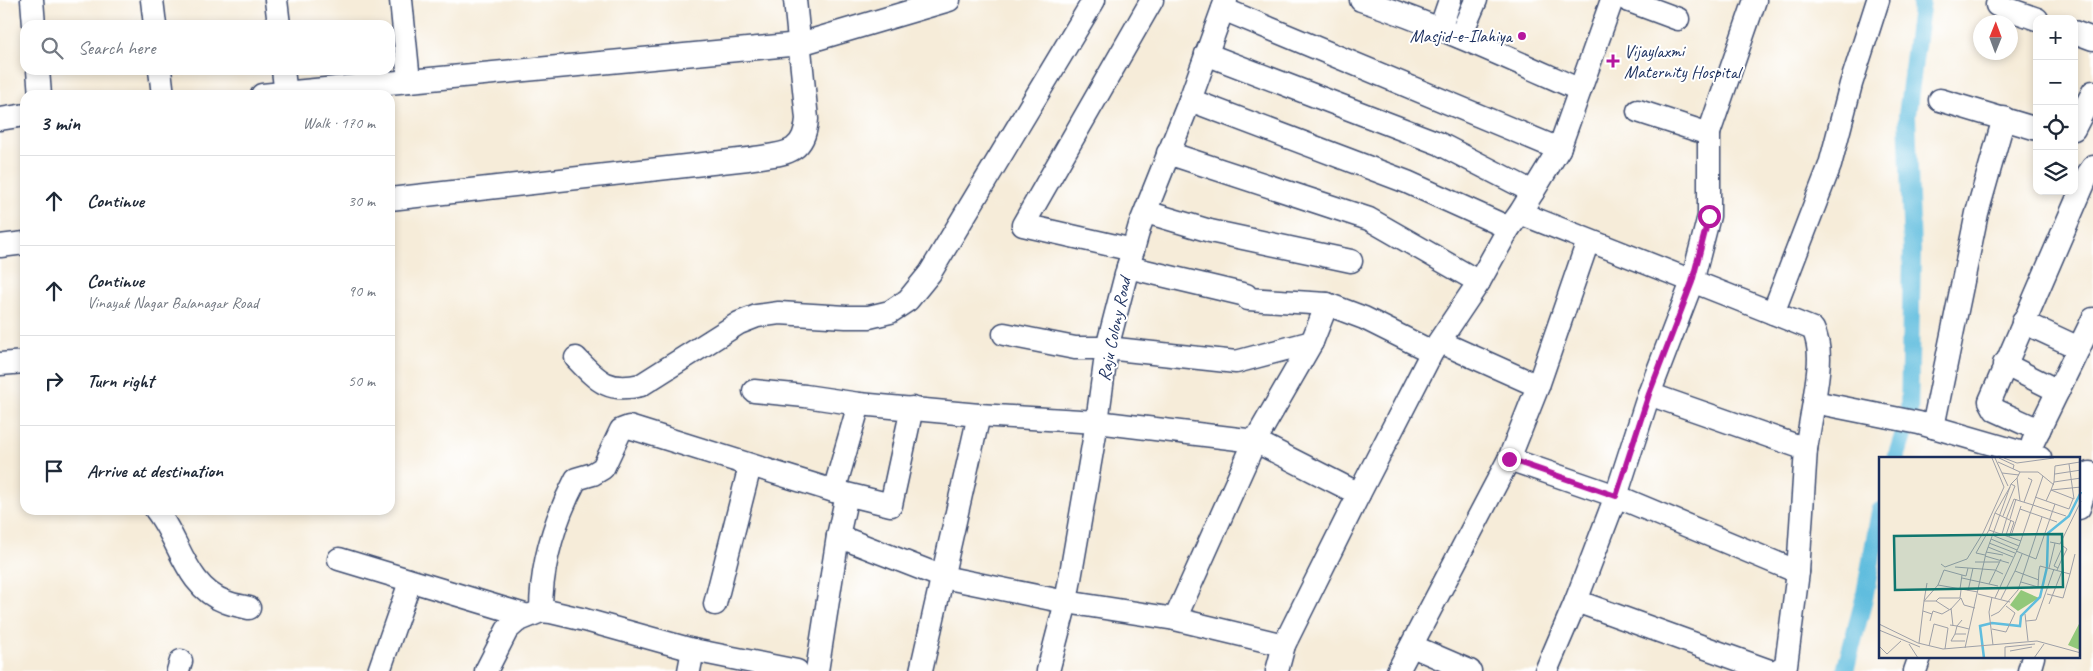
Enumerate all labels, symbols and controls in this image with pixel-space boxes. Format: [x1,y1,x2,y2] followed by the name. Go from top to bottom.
[1973,15,2018,60] north arrow
[2033,15,2078,195] map controls
[2033,15,2078,60] button: +
[20,20,395,75] search box
[1410,25,1514,47] place label: Masjid-e-Ilahiya
[1516,30,1528,42] marker: Masjid-e-Ilahiya
[38,34,66,62] icon: search
[78,36,155,60] text: Search here
[1624,40,1743,83] place label: Vijaylaxmi Maternity Hospital
[1606,54,1620,68] marker: Vijaylaxmi Maternity Hospital
[2033,60,2078,105] button: −
[2033,105,2078,150] button: locate
[40,110,80,136] text: 3 min
[303,113,375,133] text: Walk · 170 m
[2033,150,2078,195] button: layers
[40,187,68,215] icon: ahead
[87,189,144,213] text: Continue
[348,191,375,211] text: 30 m
[1698,205,1721,228] route start
[87,269,144,293] text: Continue
[1092,272,1136,383] street label: Raju Colony Road
[40,277,68,305] icon: ahead
[348,281,375,301] text: 90 m
[87,293,258,313] text: Vinayak Nagar Balanagar Road
[40,367,68,395] icon: right
[87,369,154,393] text: Turn right
[348,371,375,391] text: 50 m
[1498,448,1521,471] route end
[40,457,68,485] icon: arrive
[1879,457,2080,658] inset map
[87,459,223,483] text: Arrive at destination

